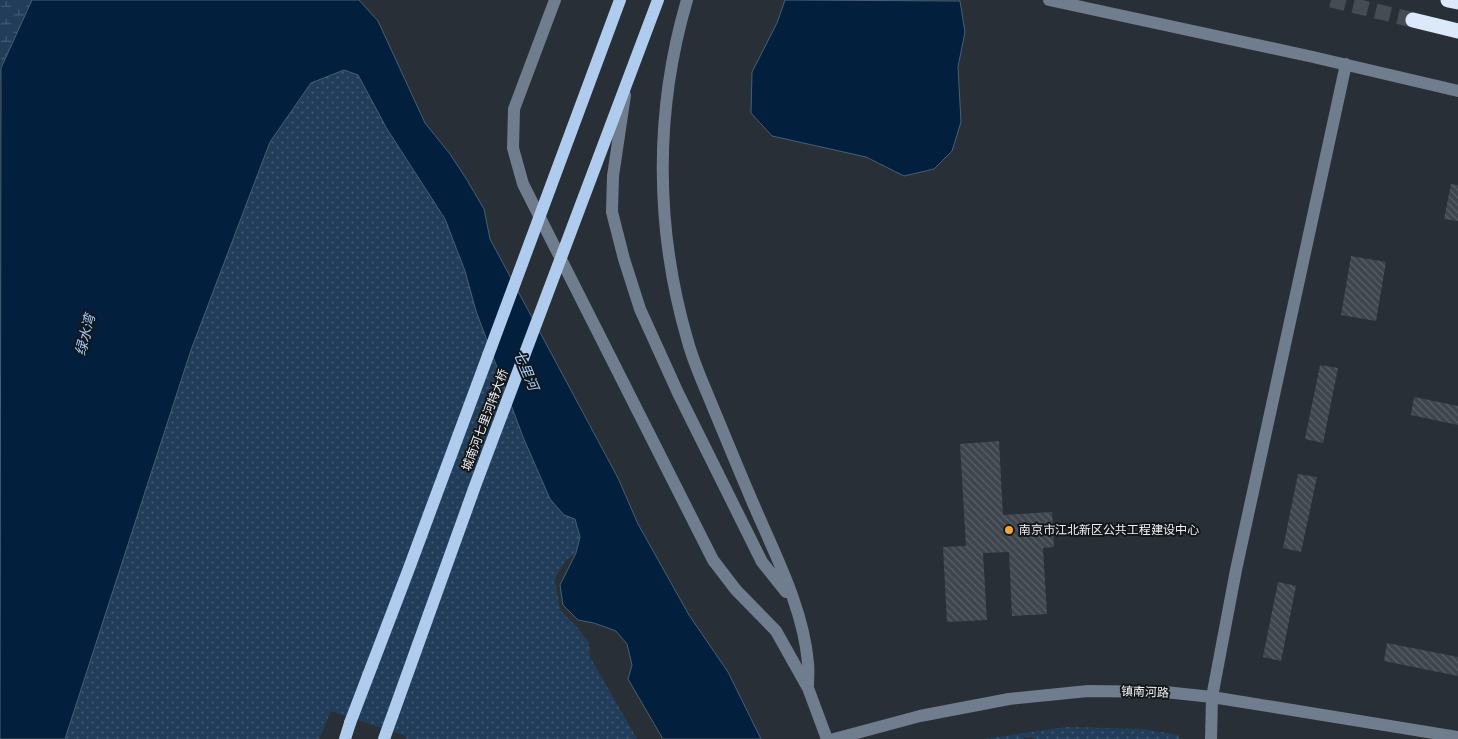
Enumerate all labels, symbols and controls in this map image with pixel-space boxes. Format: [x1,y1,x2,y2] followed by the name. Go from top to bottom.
[70,310,99,358] water label: 绿水湾
[510,347,545,396] water label: 七里河
[457,366,512,473] street label: 城南河七里河特大桥
[1019,521,1199,538] place label: 南京市江北新区公共工程建设中心
[1003,524,1015,536] marker: 南京市江北新区公共工程建设中心
[1121,682,1169,701] street label: 镇南河路

